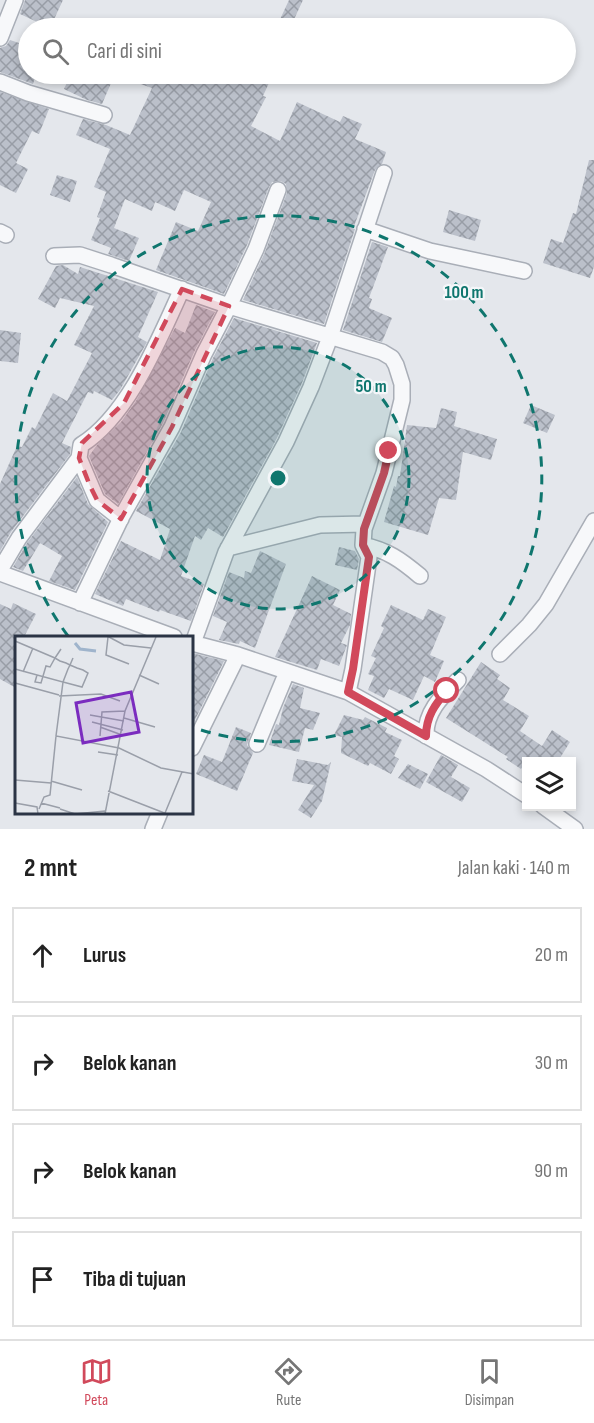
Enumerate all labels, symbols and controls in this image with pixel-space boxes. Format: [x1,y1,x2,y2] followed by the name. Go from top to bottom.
[18,18,576,84] search box
[39,35,72,68] icon: search
[87,38,162,65] text: Cari di sini
[445,282,484,303] text: 100 m
[355,376,387,397] text: 50 m
[375,437,401,463] route end
[268,468,288,488] centre of rings
[15,636,194,814] inset map
[433,677,459,703] route start
[522,757,576,811] map controls
[522,757,576,811] button: layers
[24,853,77,884] text: 2 mnt
[458,856,570,880] text: Jalan kaki · 140 m
[26,939,59,972] icon: ahead
[83,942,126,969] text: Lurus
[535,943,568,967] text: 20 m
[26,1047,59,1080] icon: right
[83,1050,176,1077] text: Belok kanan
[535,1051,568,1075] text: 30 m
[26,1155,59,1188] icon: right
[83,1158,176,1185] text: Belok kanan
[534,1159,568,1183] text: 90 m
[26,1263,59,1296] icon: arrive
[83,1266,186,1293] text: Tiba di tujuan
[80,1355,113,1410] tab: Peta
[272,1355,305,1410] tab: Rute
[465,1355,514,1410] tab: Disimpan

